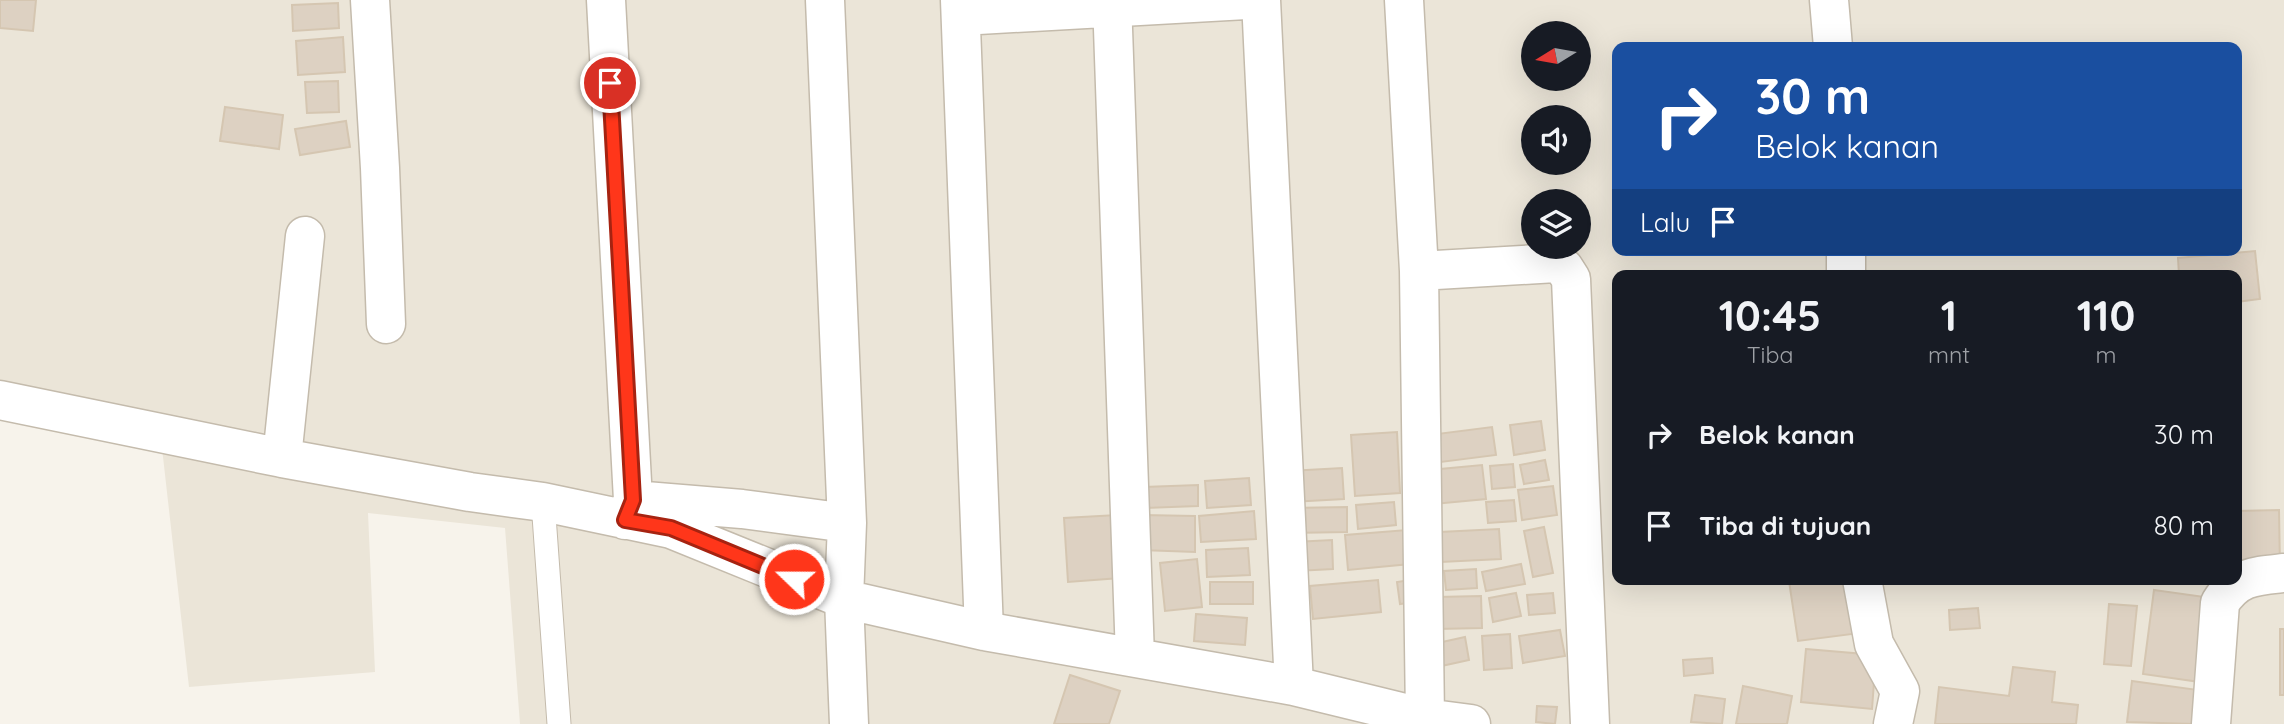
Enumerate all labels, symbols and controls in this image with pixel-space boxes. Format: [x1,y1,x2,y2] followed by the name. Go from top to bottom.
[1521,21,1591,91] north arrow
[1521,21,1591,259] map controls
[580,53,640,113] pin
[591,64,629,102] icon: arrive
[1755,65,1870,126] text: 30 m
[1640,70,1731,161] icon: right
[1521,105,1591,175] button: sound
[1755,126,1939,166] text: Belok kanan
[1521,189,1591,259] button: layers
[1704,203,1742,241] icon: arrive
[1640,206,1690,239] text: Lalu
[1719,289,1821,342] text: 10:45
[1941,289,1957,342] text: 1
[2077,289,2135,342] text: 110
[1747,340,1793,369] text: Tiba
[1928,340,1970,369] text: mnt
[2096,340,2116,369] text: m
[1640,416,1678,454] icon: right
[1699,418,1855,451] text: Belok kanan
[2154,418,2214,451] text: 30 m
[1640,507,1678,545] icon: arrive
[1699,509,1871,542] text: Tiba di tujuan
[2154,509,2214,542] text: 80 m
[757,542,831,616] position arrow

